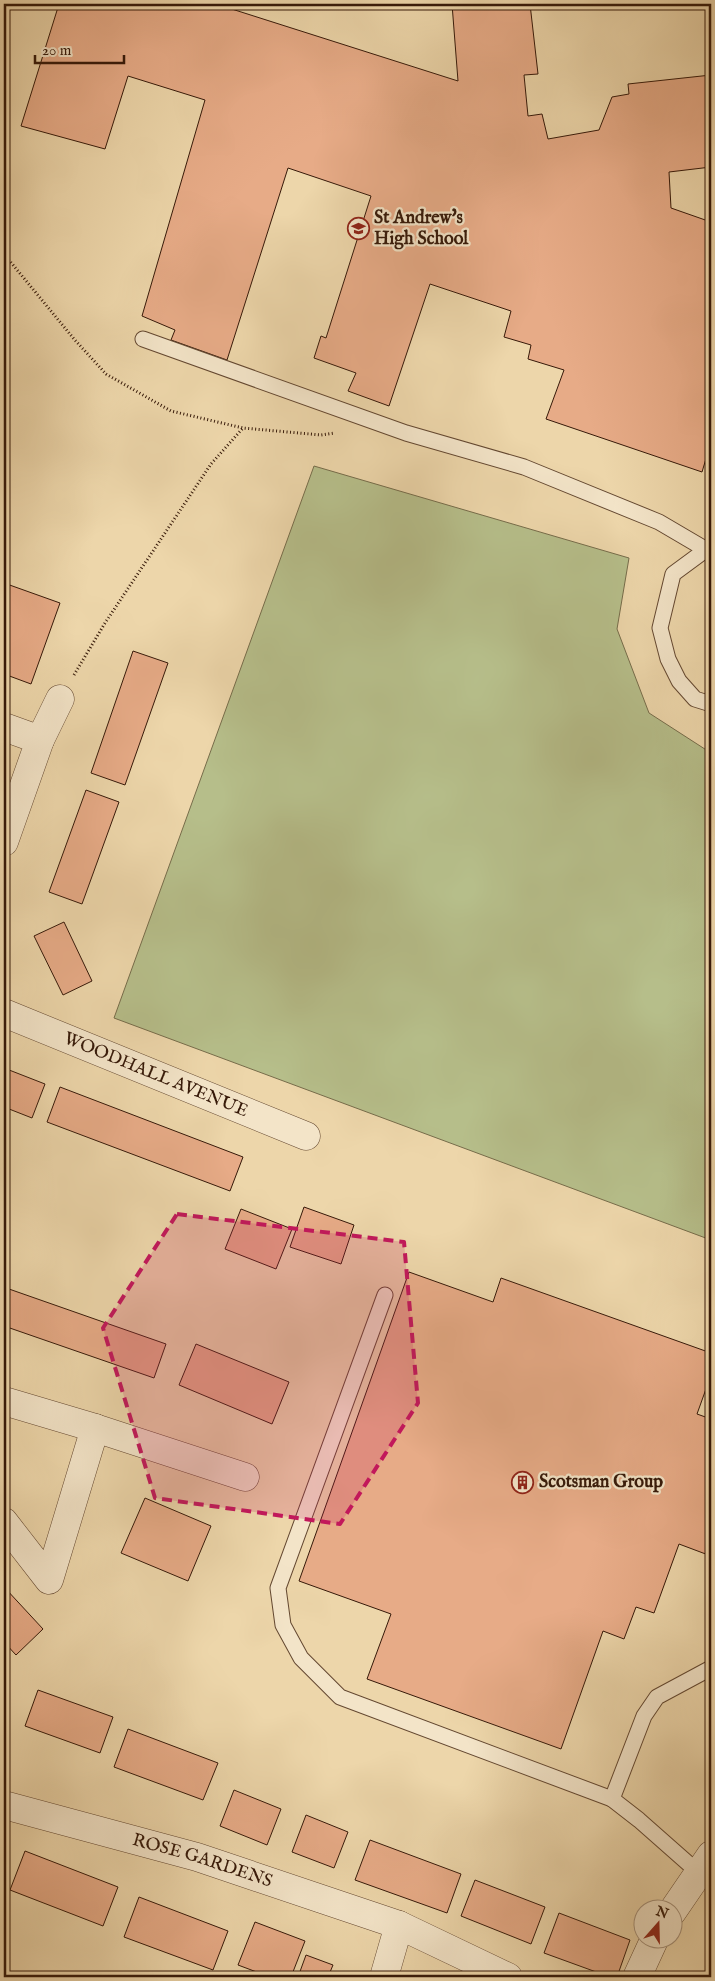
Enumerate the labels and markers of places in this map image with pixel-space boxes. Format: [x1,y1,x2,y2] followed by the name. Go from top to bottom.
[374,207,469,251] place label: St Andrew's High School
[346,216,370,240] school or university icon: St Andrew's High School
[511,1470,535,1494] building icon: Scotsman Group
[539,1471,663,1494] place label: Scotsman Group

